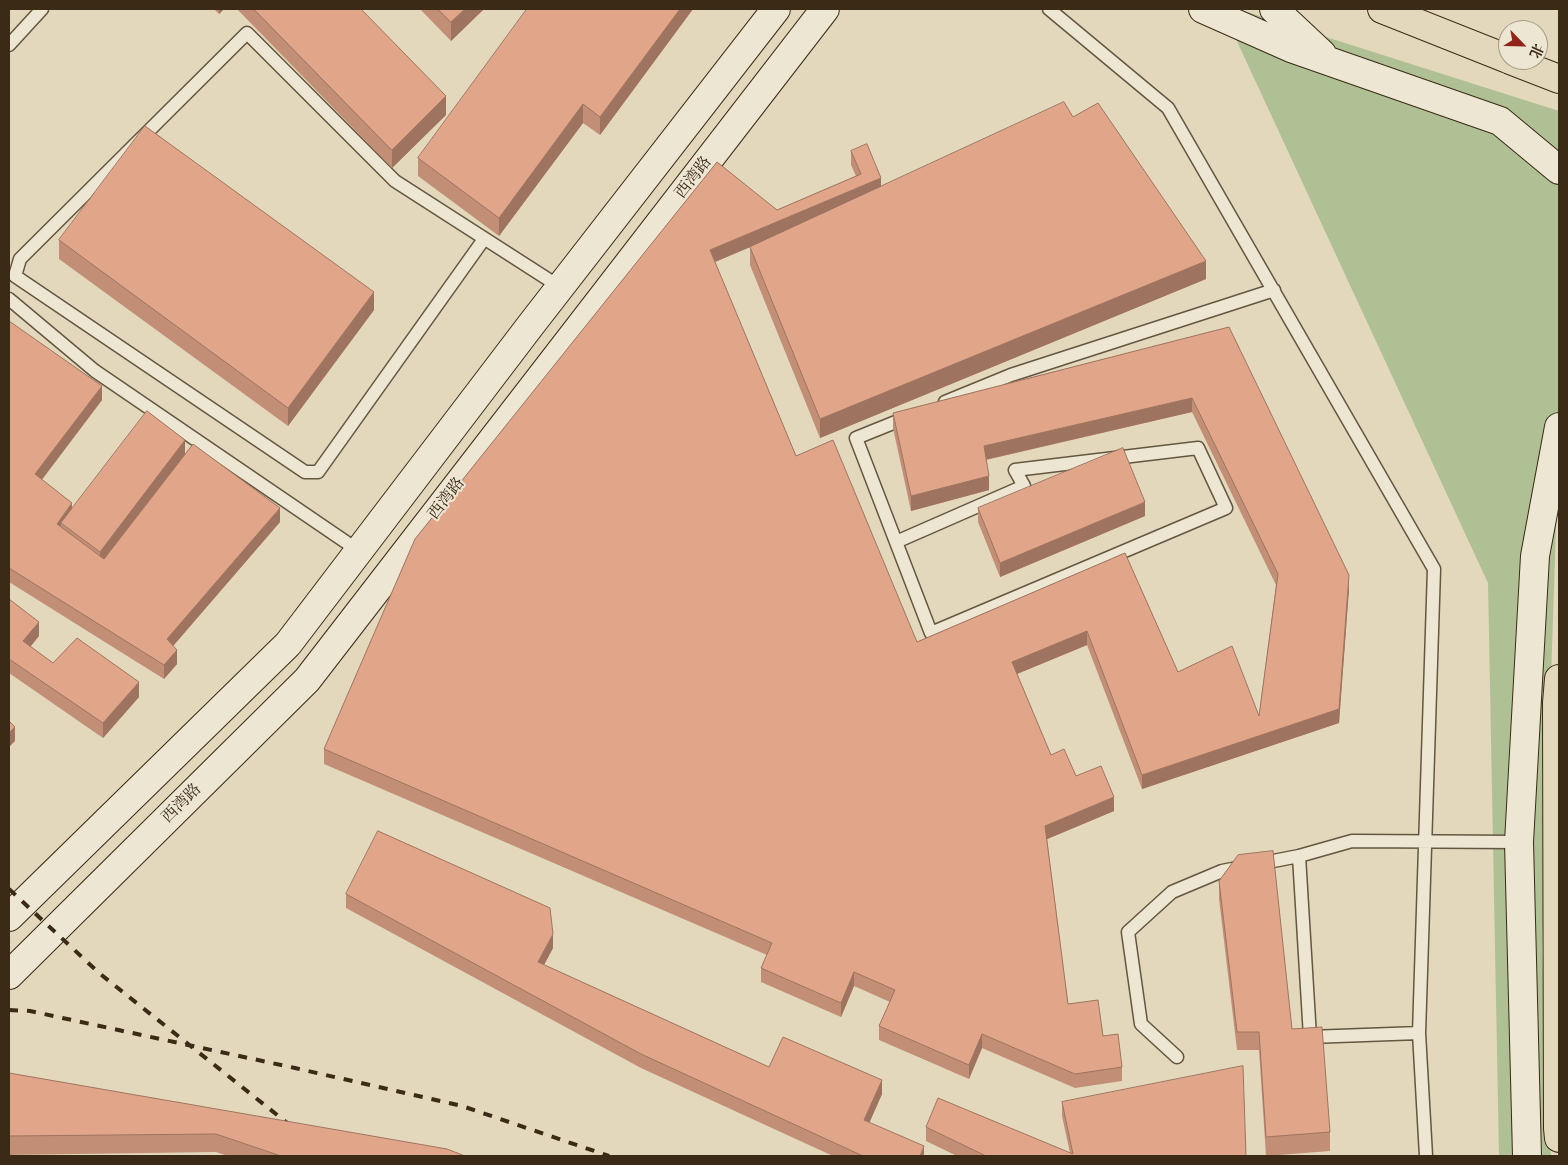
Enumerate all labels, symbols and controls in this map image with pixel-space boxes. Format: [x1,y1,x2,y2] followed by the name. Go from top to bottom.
[1498,20,1548,70] north arrow
[1525,41,1548,61] text: 北
[672,153,716,203] street label: 西湾路
[425,474,469,524] street label: 西湾路
[158,780,206,828] street label: 西湾路

